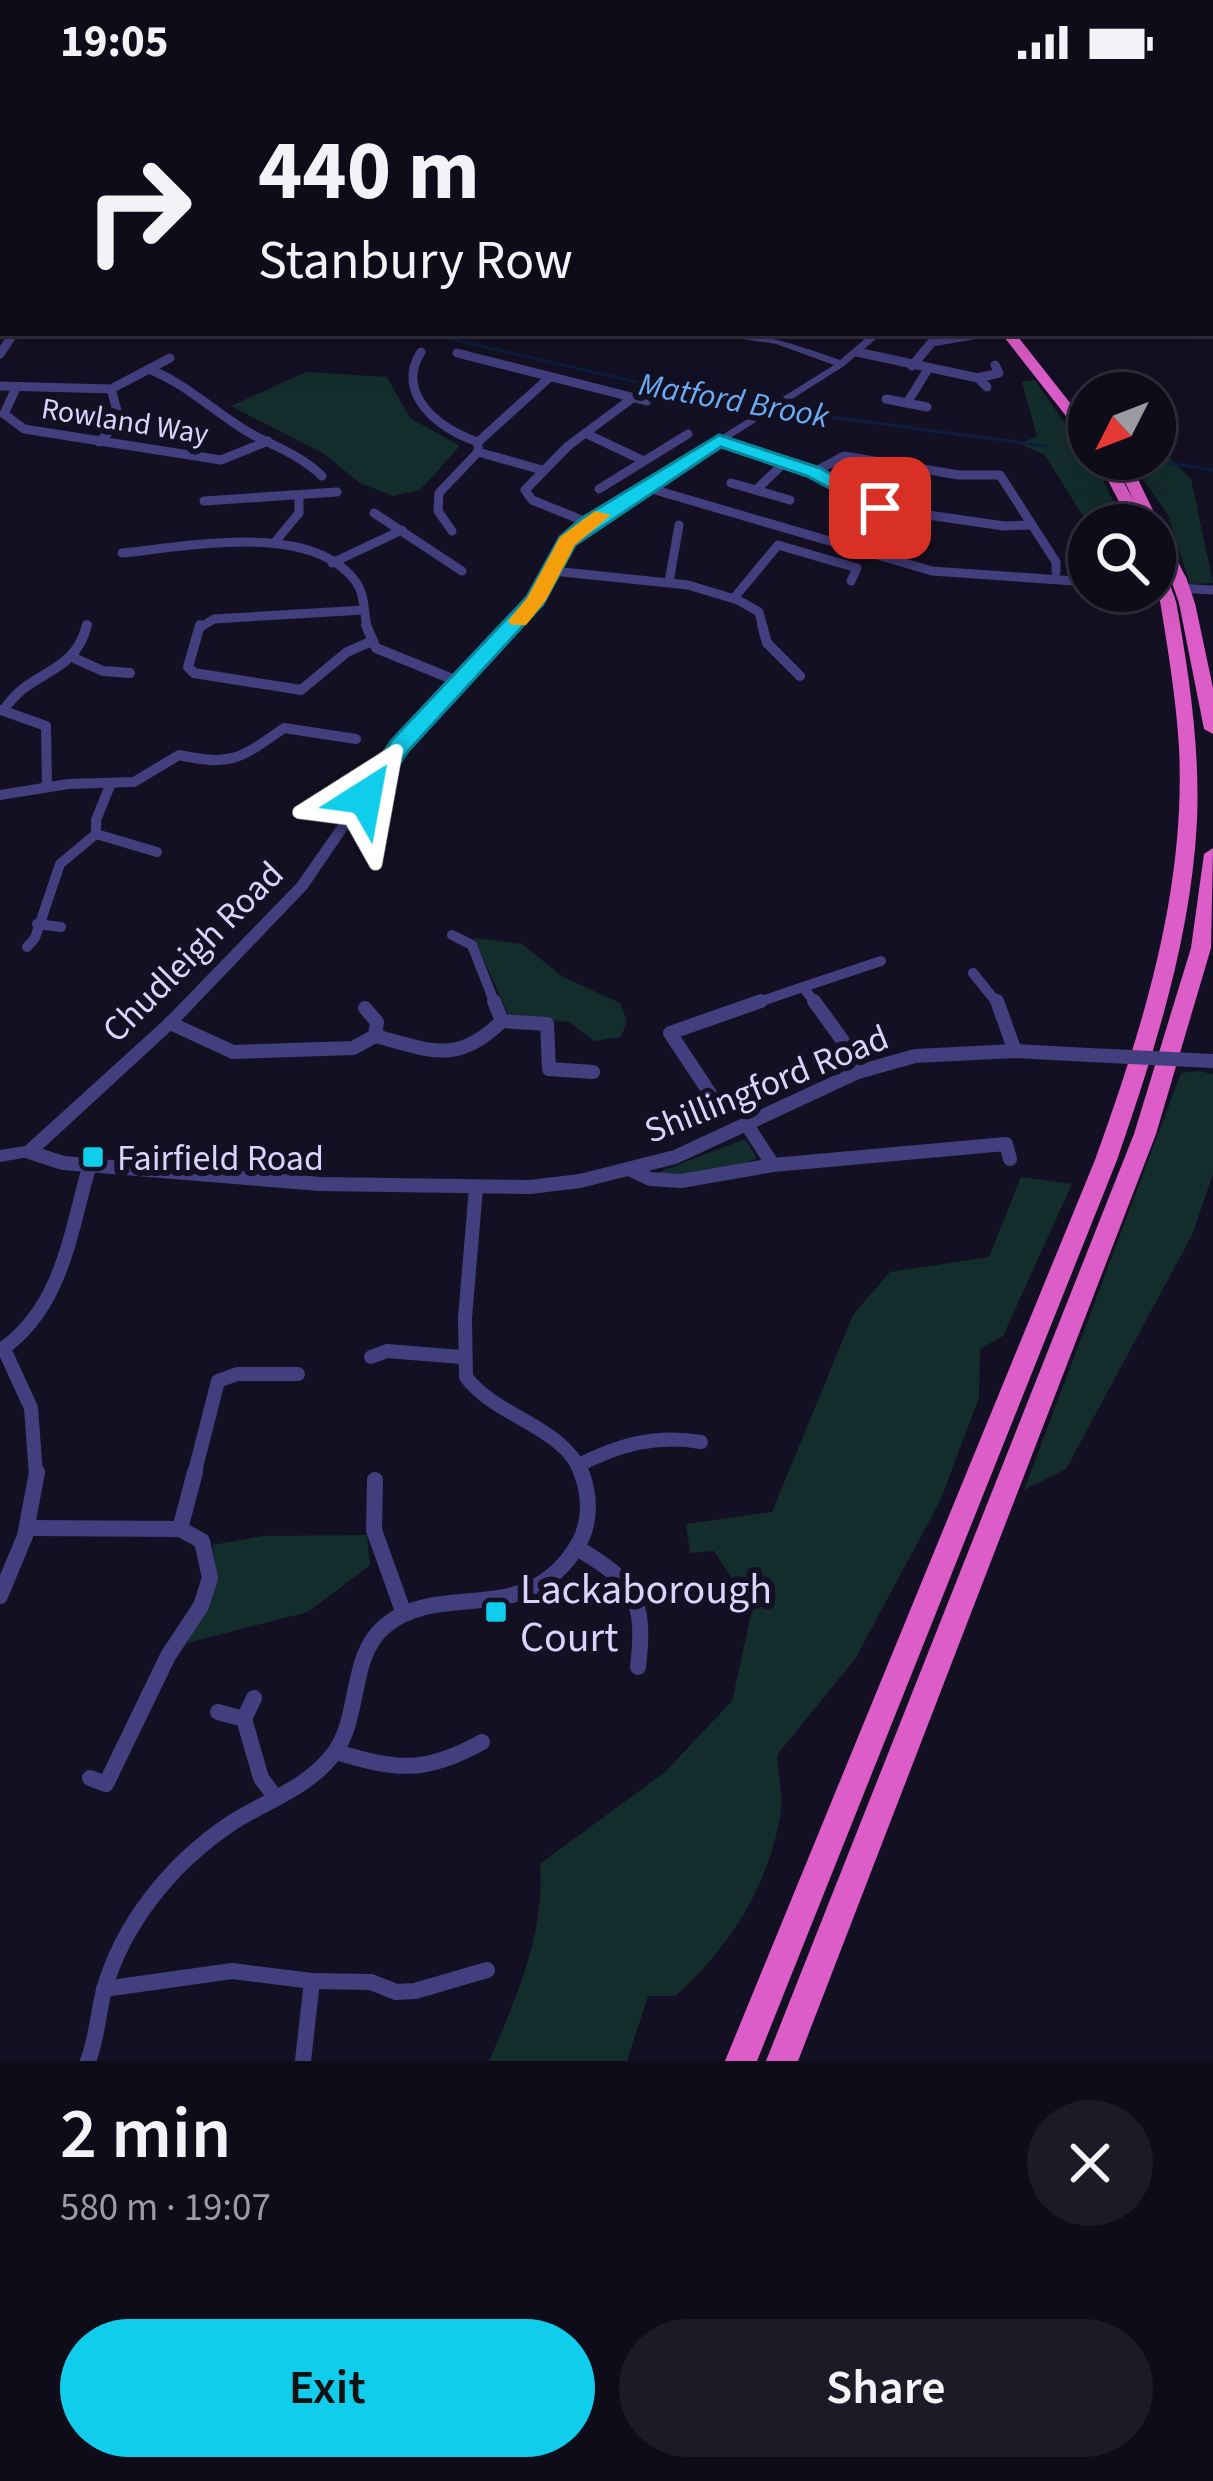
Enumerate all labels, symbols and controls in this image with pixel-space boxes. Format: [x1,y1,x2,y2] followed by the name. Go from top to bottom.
[60,10,169,74] text: 19:05
[258,112,480,232] text: 440 m
[60,132,216,288] icon: right
[258,223,573,300] text: Stanbury Row
[635,361,834,441] water label: Matford Brook
[1068,372,1176,480] north arrow
[1068,372,1176,612] map controls
[38,387,212,456] street label: Rowland Way
[829,457,931,559] pin
[847,475,913,541] icon: arrive
[1068,504,1176,612] button: search
[302,734,428,860] position arrow
[91,850,295,1054] street label: Chudleigh Road
[637,1012,896,1157] street label: Shillingford Road
[117,1133,324,1184] place label: Fairfield Road
[80,1144,106,1170] marker: Fairfield Road
[520,1560,772,1668] place label: Lackaborough Court
[483,1599,509,1625] marker: Lackaborough Court
[60,2083,231,2186] text: 2 min
[1027,2100,1153,2226] button: close
[60,2180,271,2236] text: 580 m · 19:07
[60,2319,595,2457] button: Exit
[619,2319,1153,2457] button: Share

